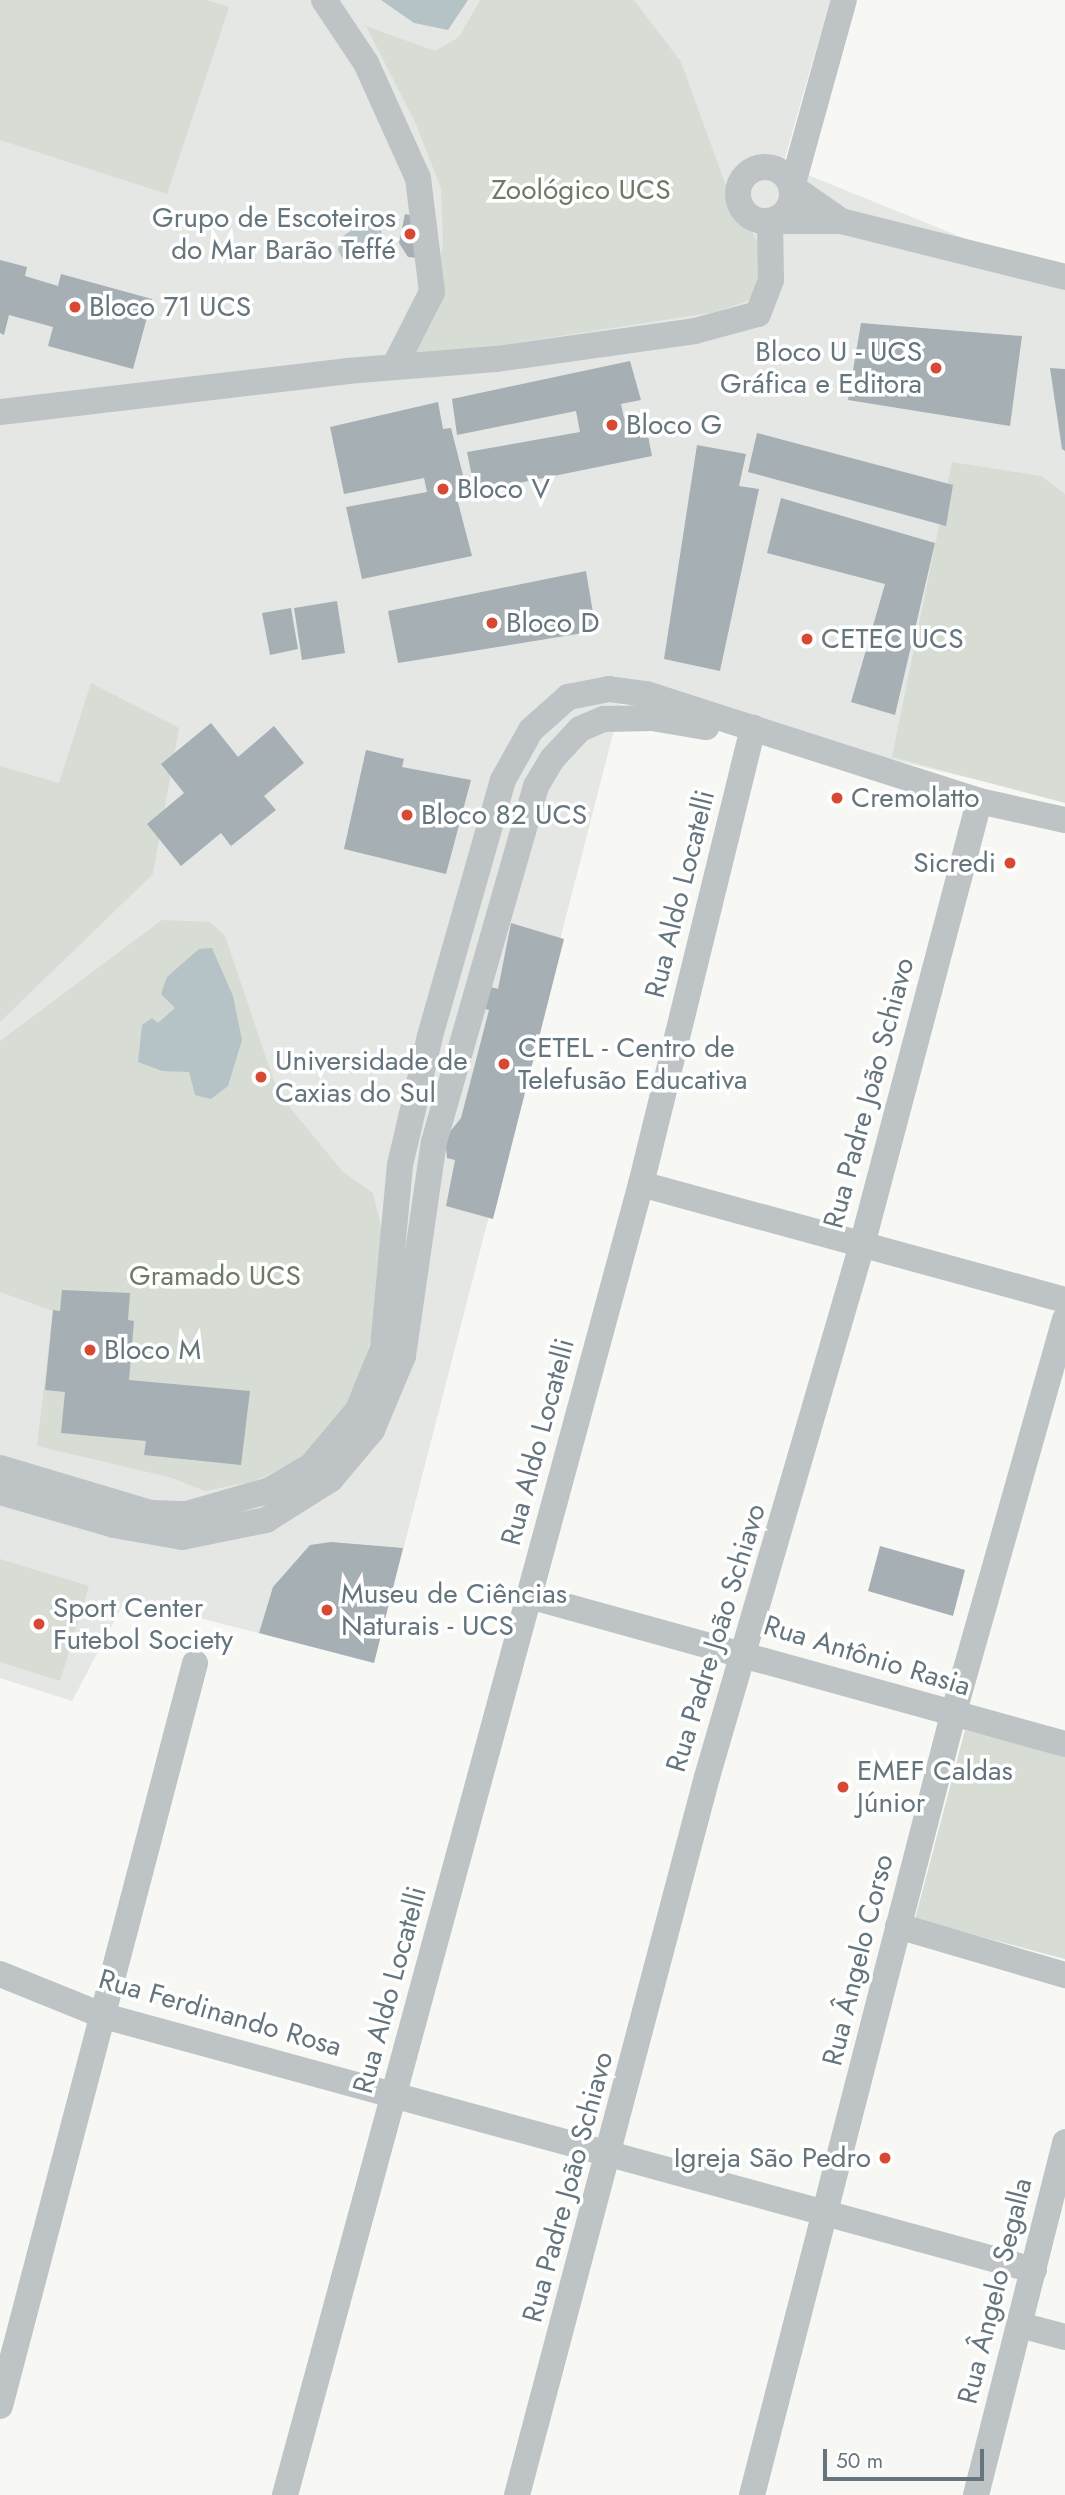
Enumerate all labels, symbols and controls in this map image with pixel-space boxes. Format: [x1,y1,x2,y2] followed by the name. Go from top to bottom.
[491,173,671,207] park label: Zoológico UCS
[152,201,396,267] place label: Grupo de Escoteiros do Mar Barão Teffé
[402,226,418,242] marker: Grupo de Escoteiros do Mar Barão Teffé
[89,290,251,324] place label: Bloco 71 UCS
[67,299,83,315] marker: Bloco 71 UCS
[720,335,922,401] place label: Bloco U - UCS Gráfica e Editora
[928,360,944,376] marker: Bloco U - UCS Gráfica e Editora
[626,408,722,442] place label: Bloco G
[604,417,620,433] marker: Bloco G
[457,472,550,506] place label: Bloco V
[435,481,451,497] marker: Bloco V
[506,606,599,640] place label: Bloco D
[484,615,500,631] marker: Bloco D
[821,622,964,656] place label: CETEC UCS
[799,631,815,647] marker: CETEC UCS
[851,781,980,815] place label: Cremolatto
[638,787,722,1001] street label: Rua Aldo Locatelli
[829,790,845,806] marker: Cremolatto
[421,798,587,832] place label: Bloco 82 UCS
[399,807,415,823] marker: Bloco 82 UCS
[913,846,996,880] place label: Sicredi
[1002,855,1018,871] marker: Sicredi
[817,954,921,1232] street label: Rua Padre João Schiavo
[518,1031,747,1097] place label: CETEL - Centro de Telefusão Educativa
[275,1044,468,1110] place label: Universidade de Caxias do Sul
[496,1056,512,1072] marker: CETEL - Centro de Telefusão Educativa
[253,1069,269,1085] marker: Universidade de Caxias do Sul
[129,1259,301,1293] park label: Gramado UCS
[104,1333,201,1367] place label: Bloco M
[494,1335,582,1549] street label: Rua Aldo Locatelli
[82,1342,98,1358] marker: Bloco M
[659,1500,773,1776] street label: Rua Padre João Schiavo
[341,1577,567,1643] place label: Museu de Ciências Naturais - UCS
[53,1591,233,1657] place label: Sport Center Futebol Society
[319,1602,335,1618] marker: Museu de Ciências Naturais - UCS
[760,1609,974,1703] street label: Rua Antônio Rasia
[31,1616,47,1632] marker: Sport Center Futebol Society
[857,1754,1013,1820] place label: EMEF Caldas Júnior
[835,1779,851,1795] marker: EMEF Caldas Júnior
[816,1851,900,2069] street label: Rua Ângelo Corso
[346,1883,434,2097] street label: Rua Aldo Locatelli
[95,1962,345,2064] street label: Rua Ferdinando Rosa
[516,2048,620,2326] street label: Rua Padre João Schiavo
[674,2141,871,2175] place label: Igreja São Pedro
[877,2150,893,2166] marker: Igreja São Pedro
[951,2175,1039,2407] street label: Rua Ângelo Segalla
[827,2436,988,2480] scale bar
[836,2446,883,2476] text: 50 m

